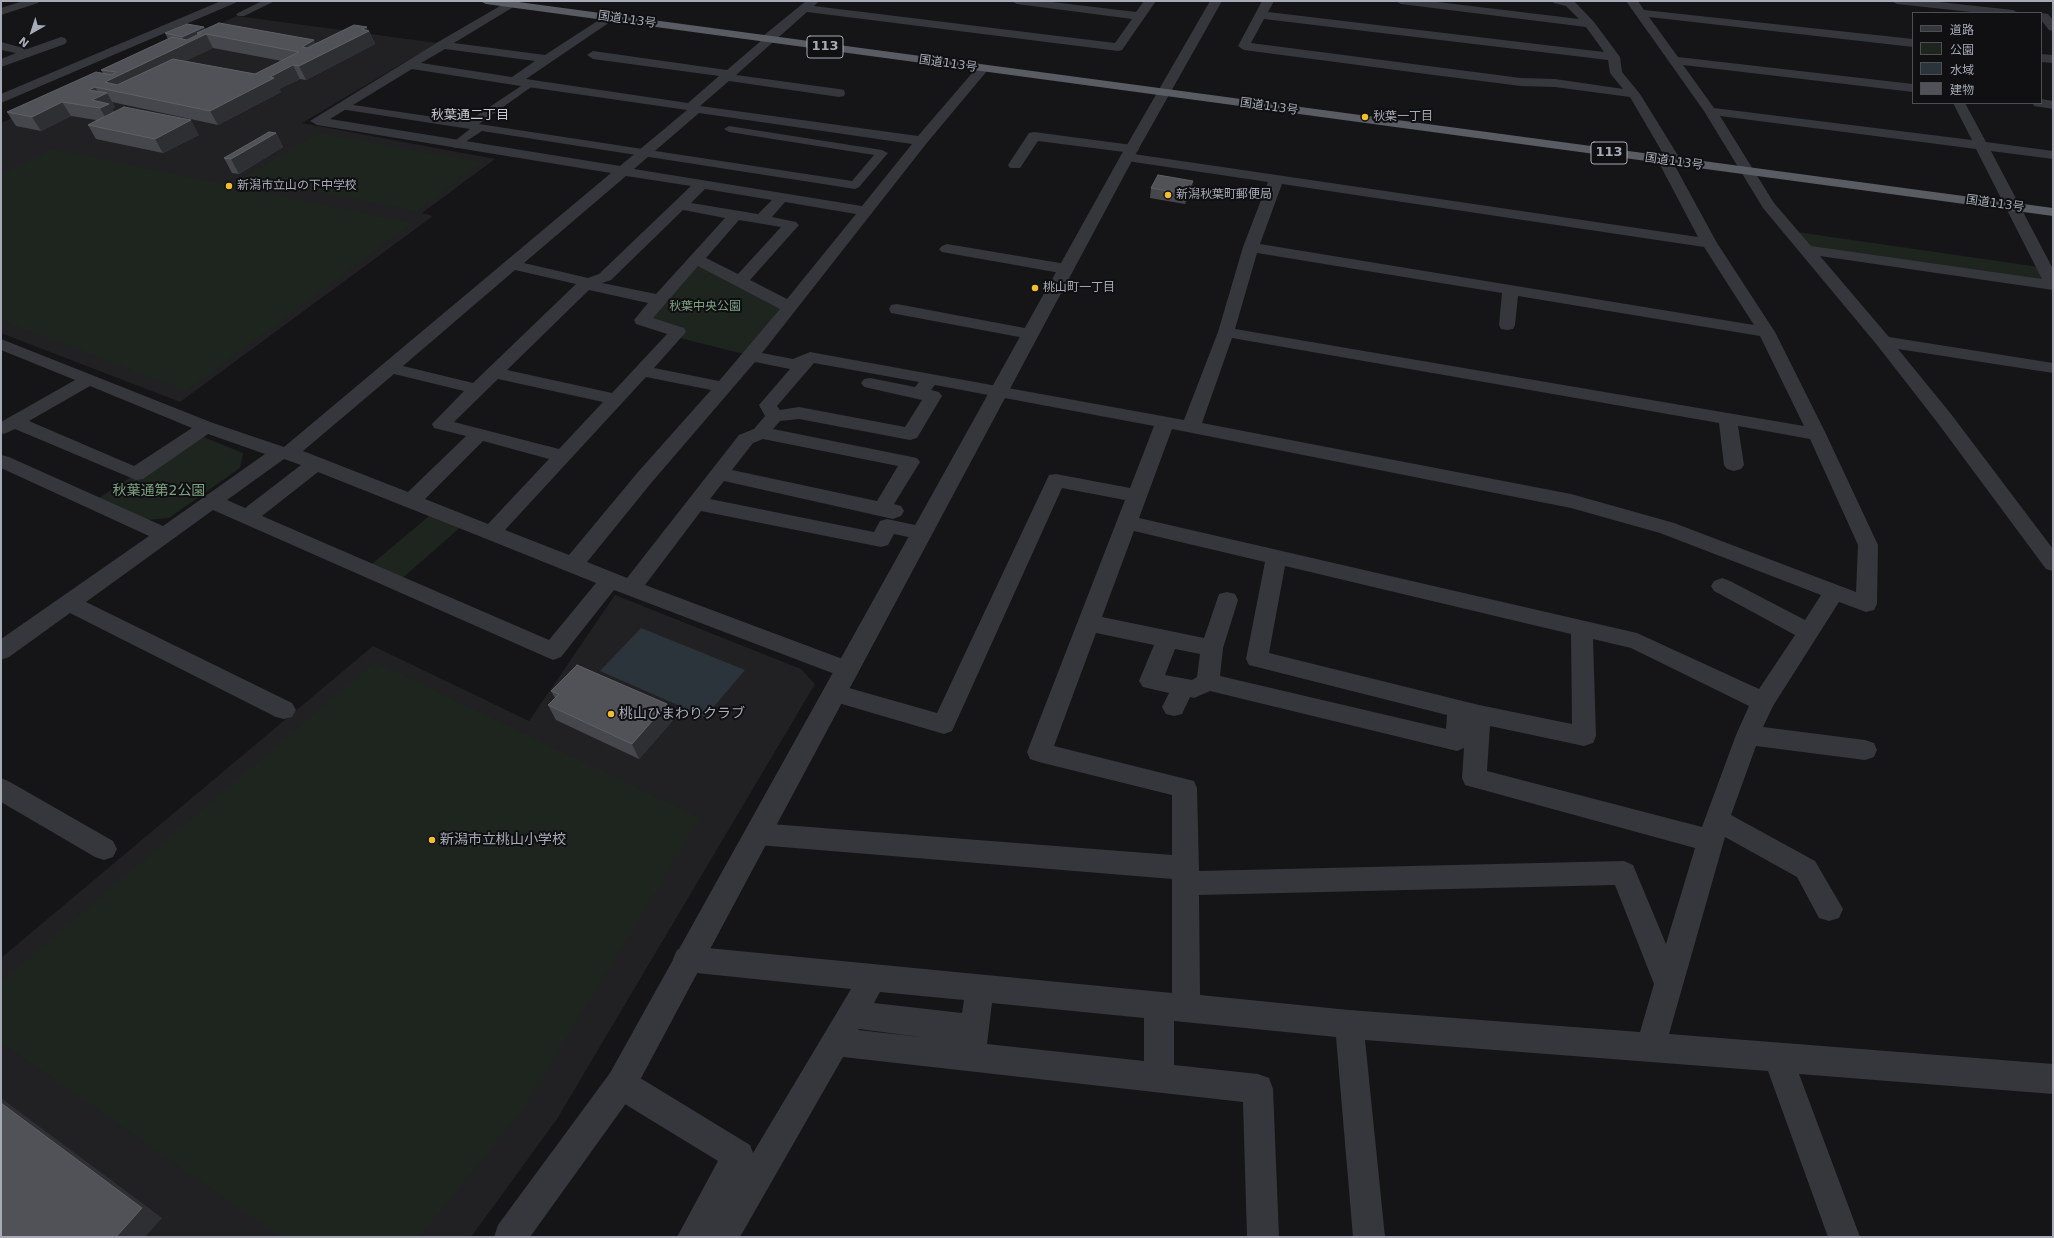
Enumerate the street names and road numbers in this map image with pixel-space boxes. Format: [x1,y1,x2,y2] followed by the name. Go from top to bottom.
[597,9,657,31] street label: 国道113号
[807,36,843,58] road number: 113
[918,53,978,75] street label: 国道113号
[1239,96,1299,118] street label: 国道113号
[1591,142,1627,164] road number: 113
[1644,151,1704,173] street label: 国道113号
[1965,193,2025,215] street label: 国道113号

